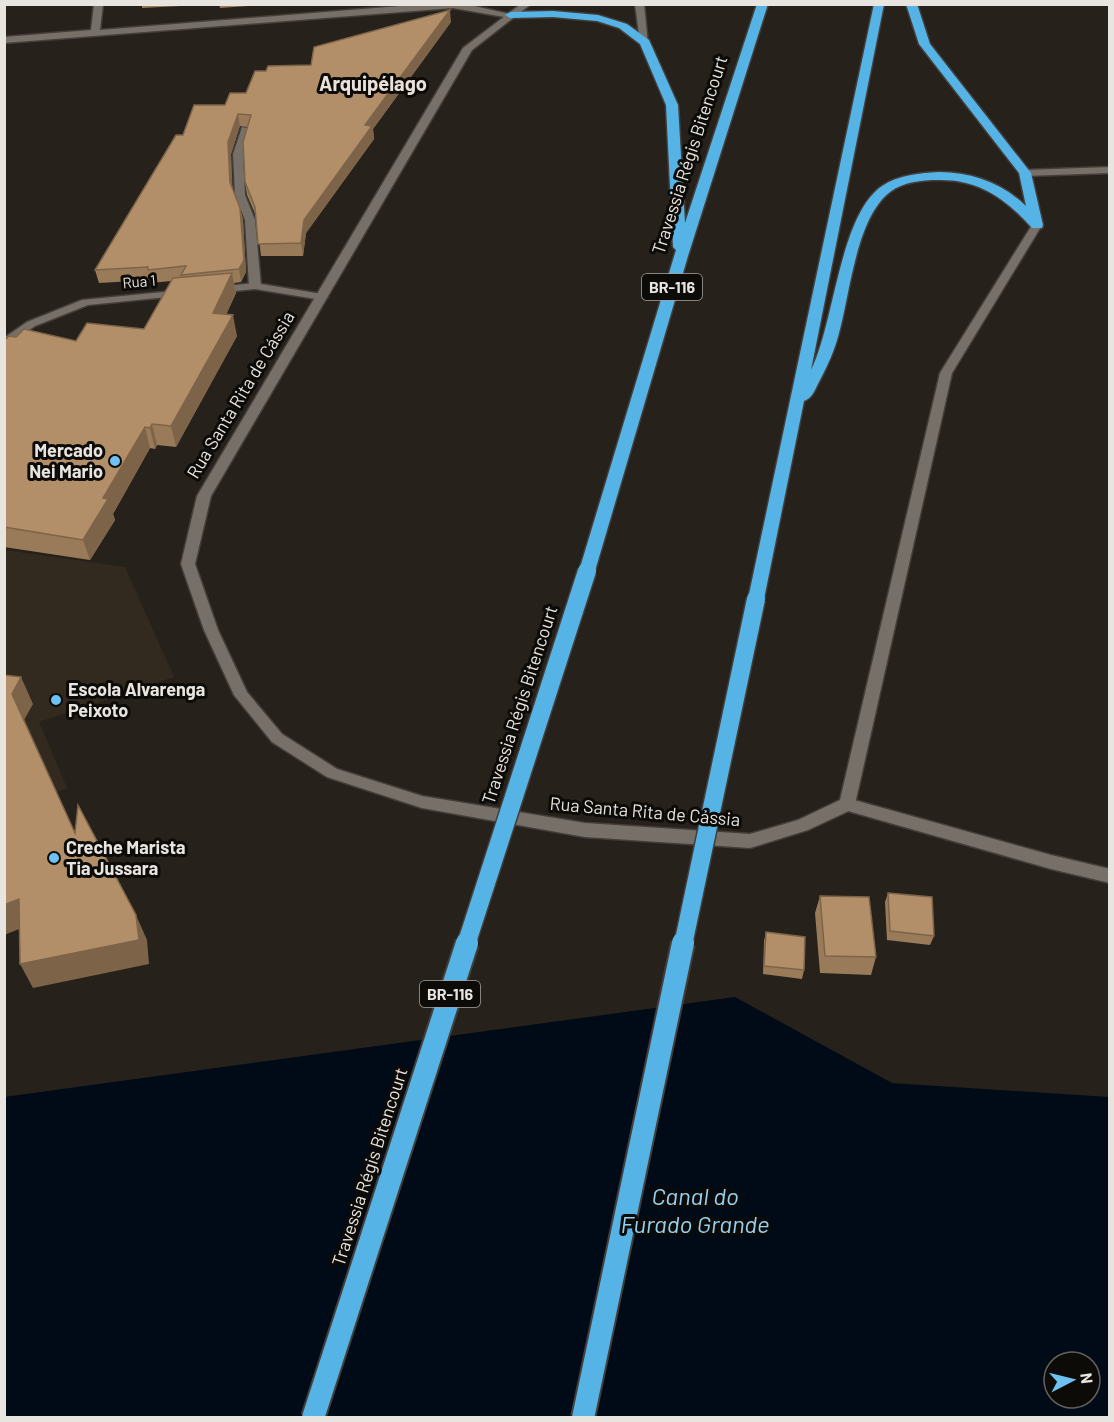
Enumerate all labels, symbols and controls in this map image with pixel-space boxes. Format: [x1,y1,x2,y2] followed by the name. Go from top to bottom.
[647,53,732,257] street label: Travessia Régis Bitencourt
[319,71,427,95] district label: Arquipélago
[122,271,156,291] street label: Rua 1
[642,274,702,300] road number: BR-116
[182,307,299,482] street label: Rua Santa Rita de Cássia
[29,439,103,482] place label: Mercado Nei Mario
[108,454,122,468] marker: Mercado Nei Mario
[477,603,562,807] street label: Travessia Régis Bitencourt
[68,678,205,721] place label: Escola Alvarenga Peixoto
[49,693,63,707] marker: Escola Alvarenga Peixoto
[549,792,741,830] street label: Rua Santa Rita de Cássia
[66,836,186,879] place label: Creche Marista Tia Jussara
[47,851,61,865] marker: Creche Marista Tia Jussara
[420,981,480,1007] road number: BR-116
[327,1065,412,1269] street label: Travessia Régis Bitencourt
[621,1181,769,1238] water label: Canal do Furado Grande
[1042,1350,1102,1410] north arrow
[1077,1372,1097,1385] text: N

